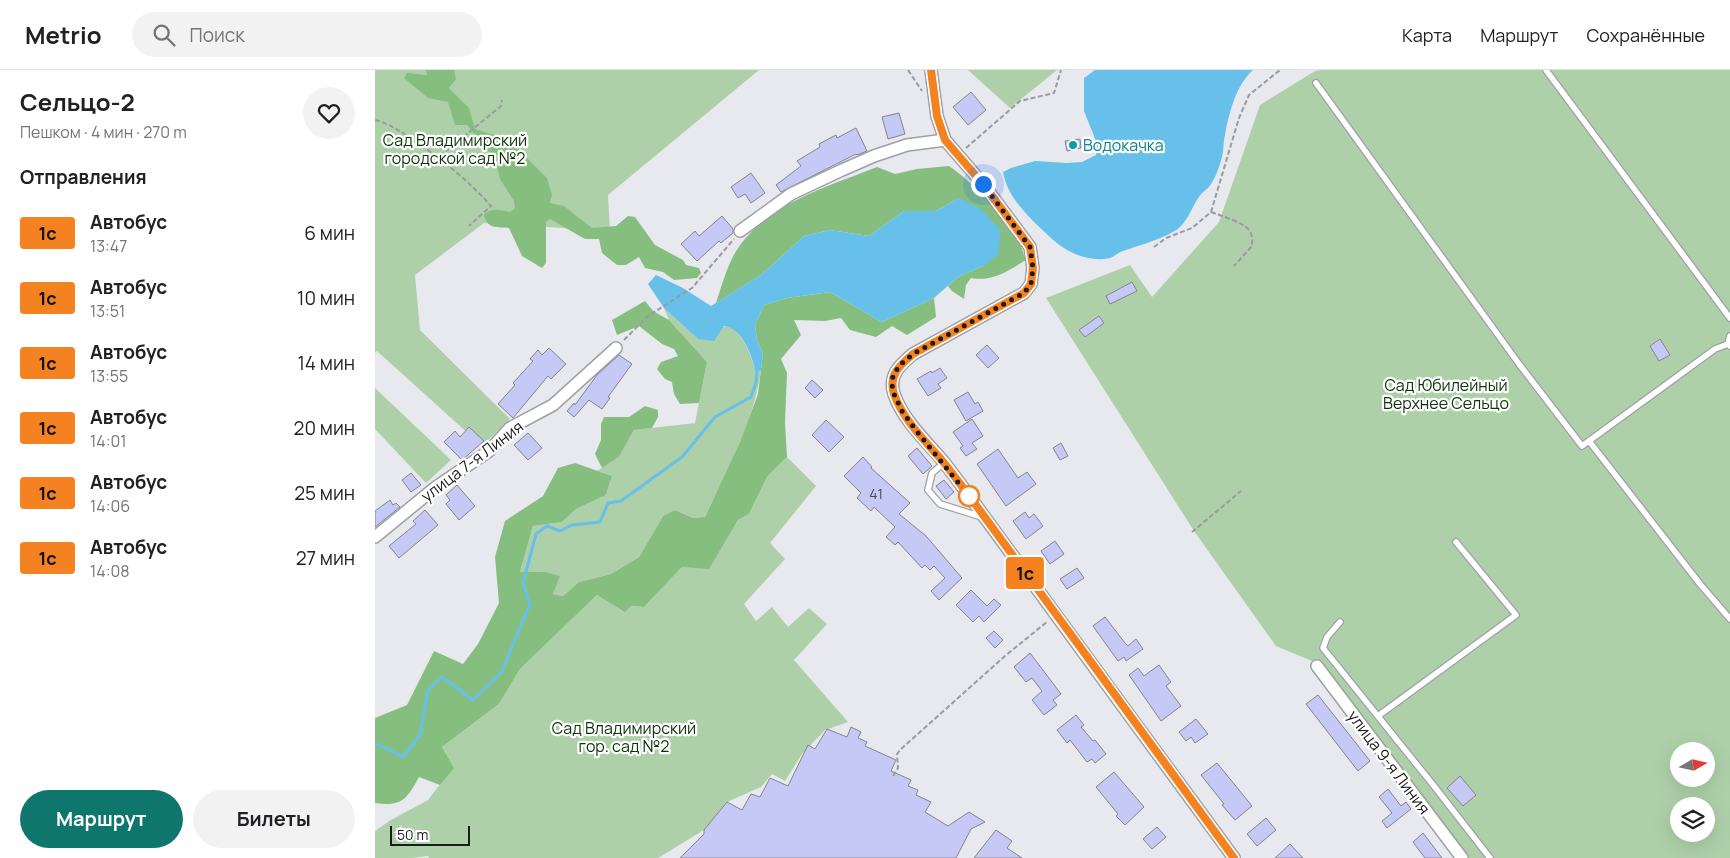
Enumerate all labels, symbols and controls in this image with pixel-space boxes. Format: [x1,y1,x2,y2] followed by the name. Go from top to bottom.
[132,12,482,57] search box
[25,18,102,51] text: Metrio
[150,21,178,49] icon: search
[190,22,245,48] text: Поиск
[1402,23,1452,47] text: Карта
[1480,23,1558,47] text: Маршрут
[1586,23,1705,47] text: Сохранённые
[20,85,135,118] text: Сельцо-2
[303,87,355,139] button: heart
[20,121,187,143] text: Пешком · 4 мин · 270 m
[383,129,527,169] park label: Сад Владимирский городской сад №2
[1083,134,1164,156] place label: Водокачка
[1067,139,1079,151] marker: Водокачка
[20,164,147,190] text: Отправления
[971,172,996,197] your location
[90,209,167,235] text: Автобус
[304,220,355,246] text: 6 мин
[38,221,57,245] text: 1с
[90,235,127,257] text: 13:47
[90,274,167,300] text: Автобус
[297,285,355,311] text: 10 мин
[38,286,57,310] text: 1с
[90,300,125,322] text: 13:51
[90,339,167,365] text: Автобус
[297,350,355,376] text: 14 мин
[38,351,57,375] text: 1с
[90,365,128,387] text: 13:55
[1383,374,1509,414] park label: Сад Юбилейный Верхнее Сельцо
[90,404,167,430] text: Автобус
[294,415,355,441] text: 20 мин
[416,415,528,507] street label: улица 7-я Линия
[38,416,57,440] text: 1с
[90,430,126,452] text: 14:01
[90,469,167,495] text: Автобус
[294,480,355,506] text: 25 мин
[38,481,57,505] text: 1с
[869,484,883,503] house number: 41
[958,485,980,507] unlabelled marker
[90,495,130,517] text: 14:06
[90,534,167,560] text: Автобус
[296,545,355,571] text: 27 мин
[38,546,57,570] text: 1с
[1003,557,1047,589] line badge: 1с
[90,560,130,582] text: 14:08
[1016,561,1034,585] text: 1с
[1343,706,1435,818] street label: улица 9-я Линия
[552,717,696,757] park label: Сад Владимирский гор. сад №2
[1670,742,1715,788] north arrow
[1670,742,1715,842] map controls
[20,790,183,848] button: Маршрут
[193,790,355,848] button: Билеты
[1670,797,1715,842] button: layers
[390,823,470,846] scale bar
[397,825,428,844] text: 50 m

